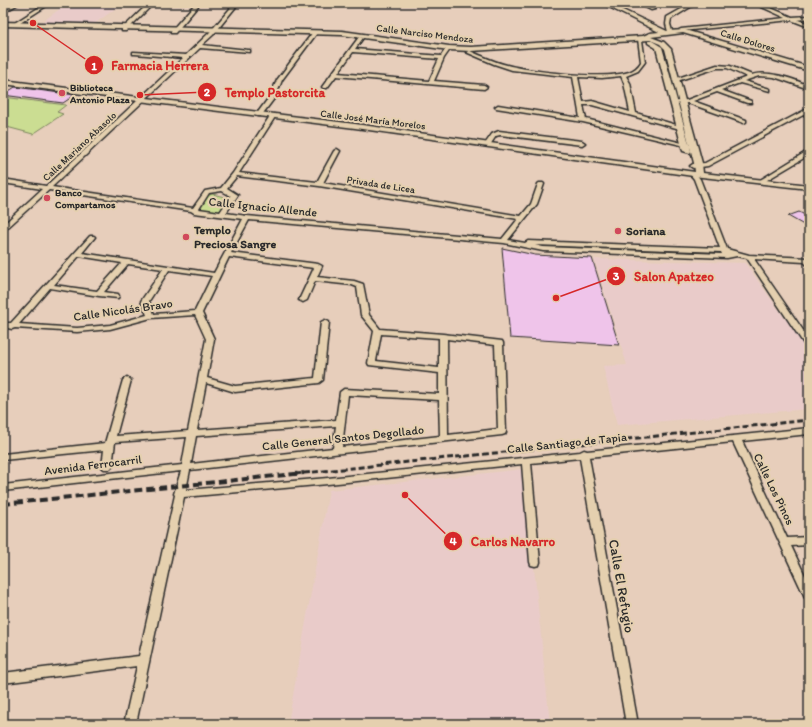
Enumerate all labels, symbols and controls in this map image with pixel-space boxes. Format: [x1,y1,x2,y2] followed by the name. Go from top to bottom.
[376,21,474,46] street label: Calle Narciso Mendoza
[719,26,777,55] street label: Calle Dolores
[84,53,217,78] callout: Farmacia Herrera
[111,58,209,73] text: Farmacia Herrera
[91,59,97,73] text: 1
[197,80,333,105] callout: Templo Pastorcita
[69,81,130,106] place label: Biblioteca Antonio Plaza
[204,85,211,99] text: 2
[224,85,325,101] text: Templo Pastorcita
[57,88,67,98] marker: Biblioteca Antonio Plaza
[320,107,427,132] street label: Calle José María Morelos
[40,109,119,184] street label: Calle Mariano Abasolo
[346,173,417,196] street label: Privada de Licea
[55,186,116,211] place label: Banco Compartamos
[42,193,52,203] marker: Banco Compartamos
[208,194,318,220] street label: Calle Ignacio Allende
[193,223,277,252] place label: Templo Preciosa Sangre
[626,224,666,238] place label: Soriana
[613,226,623,236] marker: Soriana
[181,232,191,242] marker: Templo Preciosa Sangre
[606,263,722,288] callout: Salon Apatzeo
[613,269,620,283] text: 3
[634,269,714,285] text: Salon Apatzeo
[72,296,174,324] street label: Calle Nicolás Bravo
[261,423,425,453] street label: Calle General Santos Degollado
[506,430,628,456] street label: Calle Santiago de Tapia
[751,451,797,527] street label: Calle Los Pinos
[43,452,143,478] street label: Avenida Ferrocarril
[443,529,563,554] callout: Carlos Navarro
[449,534,457,548] text: 4
[471,534,556,549] text: Carlos Navarro
[605,538,638,634] street label: Calle El Refugio

